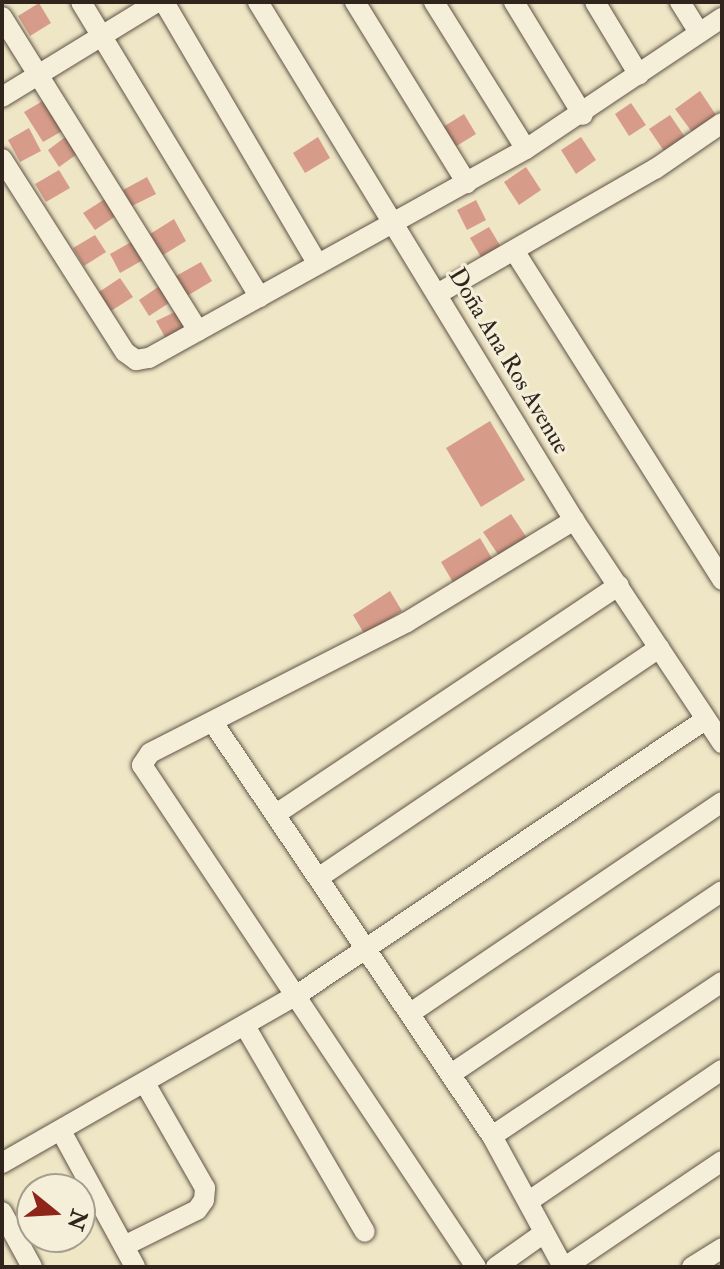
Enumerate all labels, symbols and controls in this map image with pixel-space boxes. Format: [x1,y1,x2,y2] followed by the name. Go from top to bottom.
[442,263,576,459] street label: Doña Ana Ros Avenue
[16,1173,96,1253] north arrow
[61,1206,93,1233] text: N

